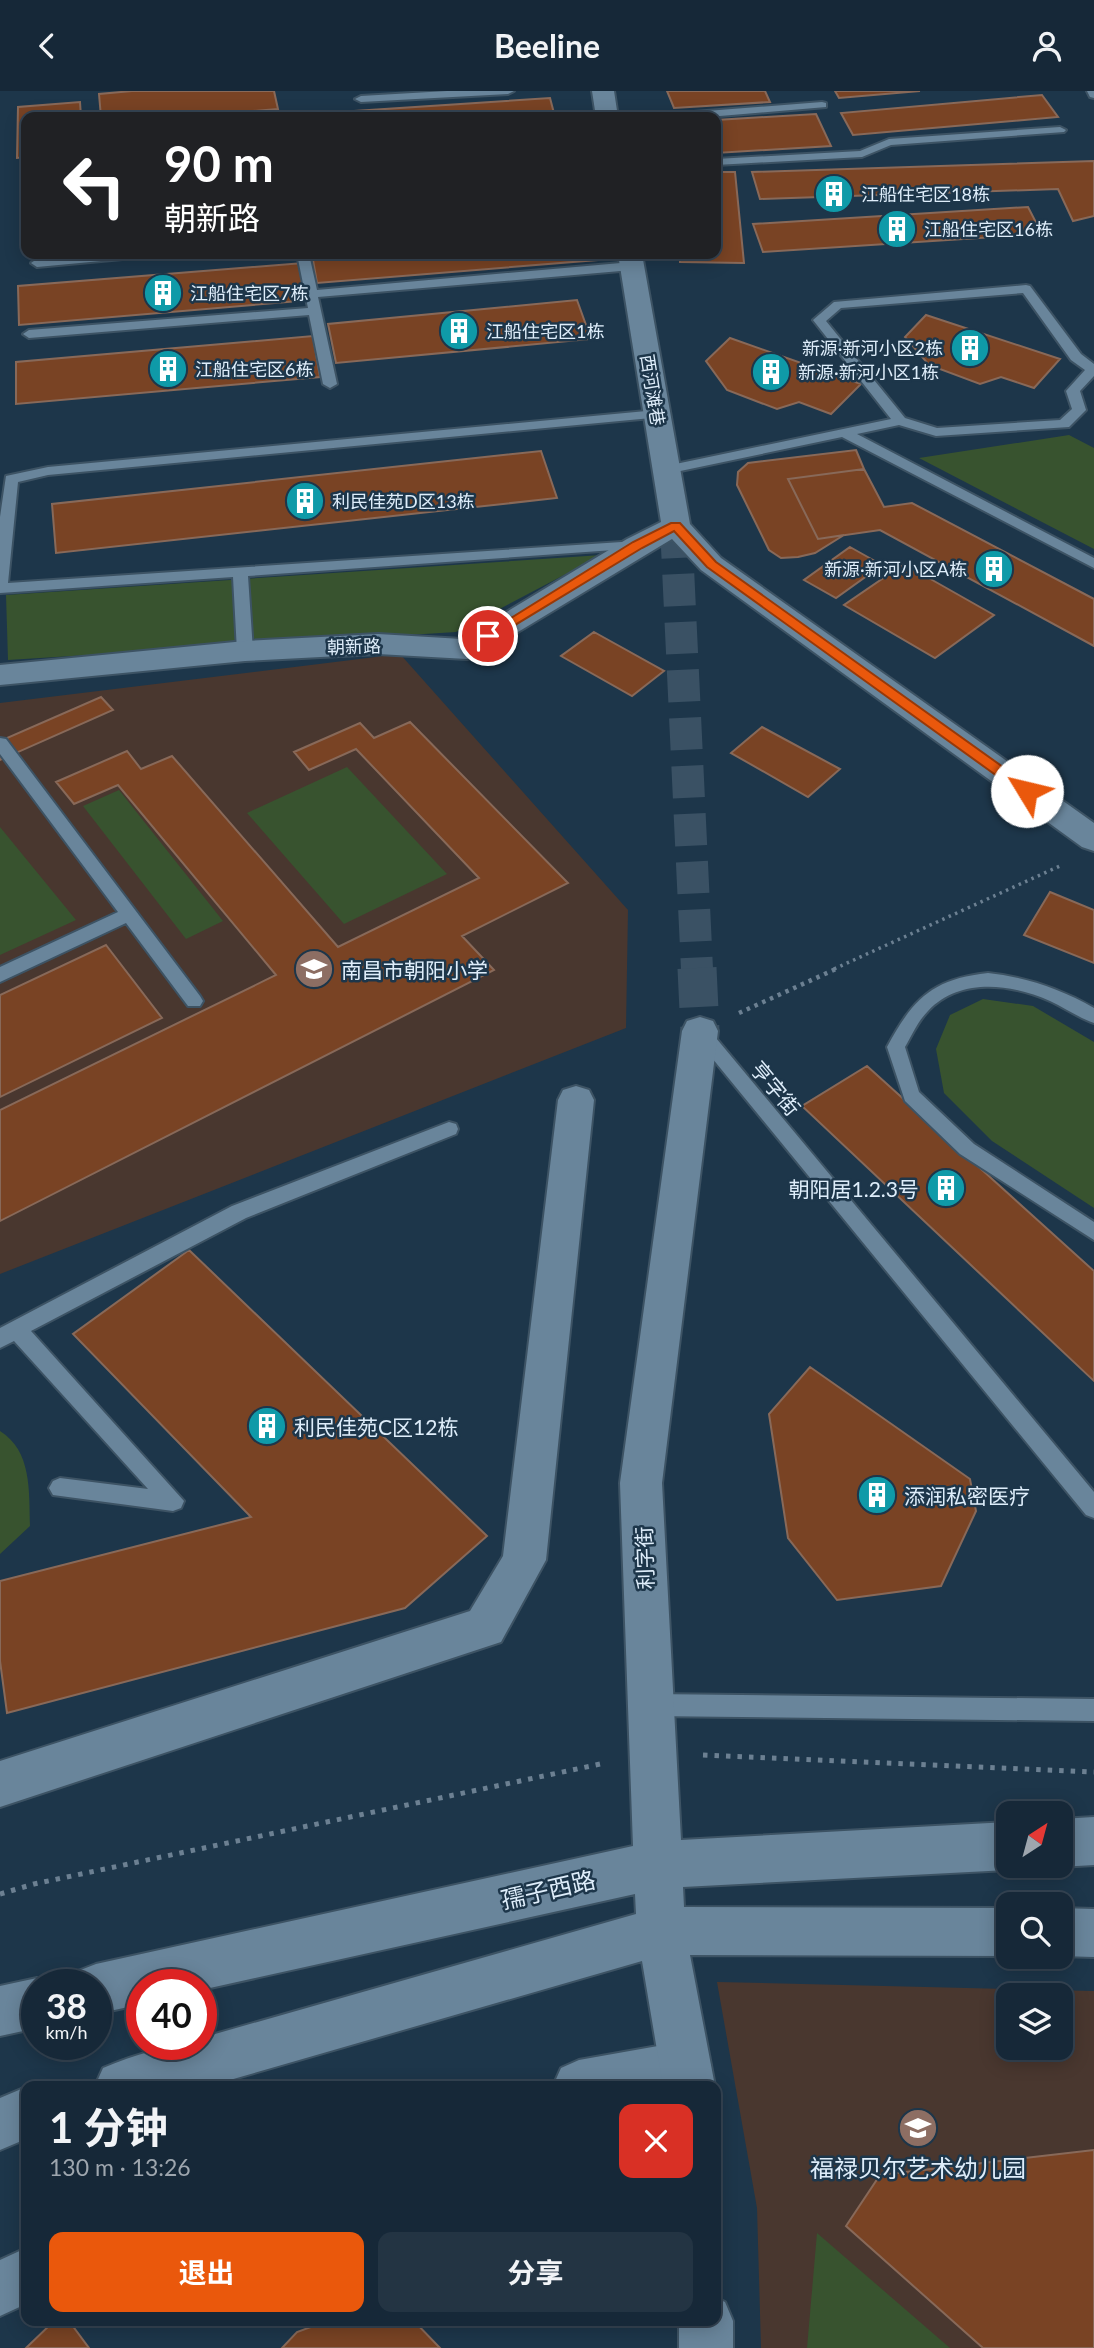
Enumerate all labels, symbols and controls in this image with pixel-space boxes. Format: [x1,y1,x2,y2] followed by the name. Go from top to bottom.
[494,26,600,65] text: Beeline
[28,27,66,65] icon: back
[1028,27,1066,65] icon: person
[164,134,274,192] text: 90 m
[49,140,140,231] icon: left
[813,173,855,215] building icon: 江船住宅区18栋
[861,183,990,205] place label: 江船住宅区18栋
[164,198,260,237] text: 朝新路
[876,208,918,250] building icon: 江船住宅区16栋
[924,218,1053,240] place label: 江船住宅区16栋
[142,272,184,314] building icon: 江船住宅区7栋
[190,282,308,304] place label: 江船住宅区7栋
[438,310,480,352] building icon: 江船住宅区1栋
[486,320,604,342] place label: 江船住宅区1栋
[949,327,991,369] building icon: 新源·新河小区2栋
[802,337,943,359] place label: 新源·新河小区2栋
[147,348,189,390] building icon: 江船住宅区6栋
[750,351,792,393] building icon: 新源·新河小区1栋
[637,353,669,427] street label: 西河滩巷
[195,358,313,380] place label: 江船住宅区6栋
[798,361,939,383] place label: 新源·新河小区1栋
[284,480,326,522] building icon: 利民佳苑D区13栋
[332,490,475,512] place label: 利民佳苑D区13栋
[973,548,1015,590] building icon: 新源·新河小区A栋
[824,558,967,580] place label: 新源·新河小区A栋
[458,606,518,666] pin
[469,617,507,655] icon: arrive
[327,634,381,658] street label: 朝新路
[990,754,1064,828] position arrow
[293,948,335,990] school or university icon: 南昌市朝阳小学
[341,957,488,982] place label: 南昌市朝阳小学
[746,1056,806,1120] street label: 亨字街
[925,1167,967,1209] building icon: 朝阳居1.2.3号
[789,1176,919,1201] place label: 朝阳居1.2.3号
[246,1405,288,1447] building icon: 利民佳苑C区12栋
[294,1414,458,1439] place label: 利民佳苑C区12栋
[856,1474,898,1516] building icon: 添润私密医疗
[904,1483,1030,1508] place label: 添润私密医疗
[630,1526,658,1590] street label: 利字街
[996,1801,1073,1878] north arrow
[996,1801,1073,2060] map controls
[498,1864,598,1914] street label: 孺子西路
[996,1892,1073,1969] button: search
[126,1969,217,2060] speed limit sign: 40
[996,1983,1073,2060] button: layers
[46,1984,87,2026] text: 38
[45,2021,88,2043] text: km/h
[49,2102,168,2152] text: 1 分钟
[619,2104,693,2178] button: close
[897,2107,939,2149] school or university icon: 福禄贝尔艺术幼儿园
[49,2153,191,2181] text: 130 m · 13:26
[810,2153,1026,2182] place label: 福禄贝尔艺术幼儿园
[49,2232,364,2312] button: 退出
[378,2232,693,2312] button: 分享

